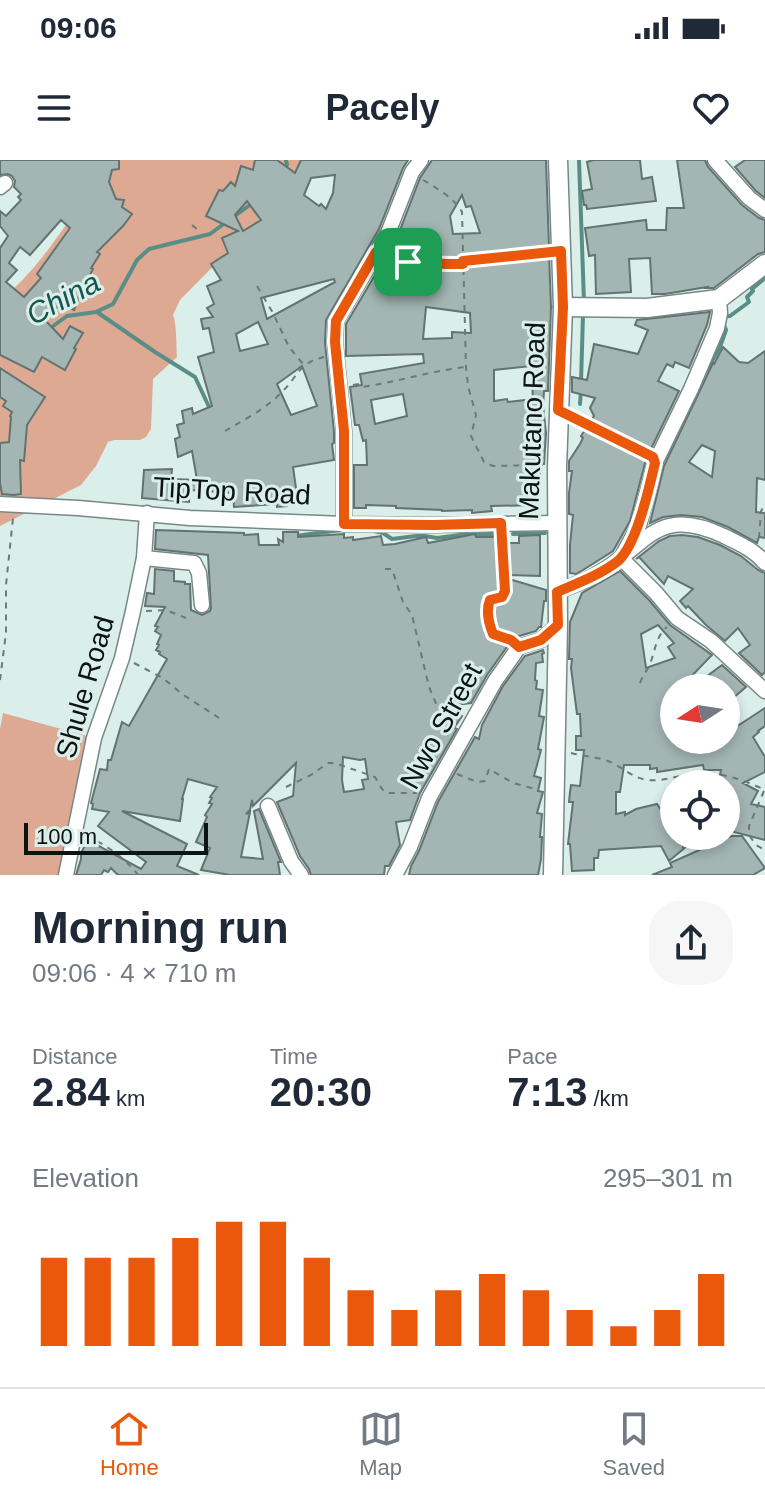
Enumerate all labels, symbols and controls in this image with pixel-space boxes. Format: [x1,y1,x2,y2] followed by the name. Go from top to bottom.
[40,11,117,44] text: 09:06
[32,86,76,130] icon: menu
[689,86,733,130] icon: heart
[325,87,440,128] text: Pacely
[374,228,442,296] pin
[386,240,430,284] icon: arrive
[21,265,105,331] water label: China
[513,322,551,520] street label: Makutano Road
[152,471,312,511] street label: TipTop Road
[50,612,120,762] street label: Shule Road
[394,658,488,794] street label: Nwo Street
[660,674,740,754] north arrow
[660,674,740,850] map controls
[660,770,740,850] button: locate
[24,819,208,855] scale bar
[36,824,97,849] text: 100 m
[649,901,733,985] button: share
[32,903,289,952] text: Morning run
[32,958,237,988] text: 09:06 · 4 × 710 m
[32,1044,118,1069] text: Distance
[270,1044,318,1069] text: Time
[507,1044,557,1069] text: Pace
[32,1070,110,1114] text: 2.84
[270,1070,372,1114] text: 20:30
[507,1070,587,1114] text: 7:13
[110,1086,145,1111] text: km
[587,1086,629,1111] text: /km
[32,1163,139,1193] text: Elevation
[603,1163,733,1193] text: 295–301 m
[100,1407,159,1481] tab: Home
[359,1407,403,1481] tab: Map
[603,1407,665,1481] tab: Saved

